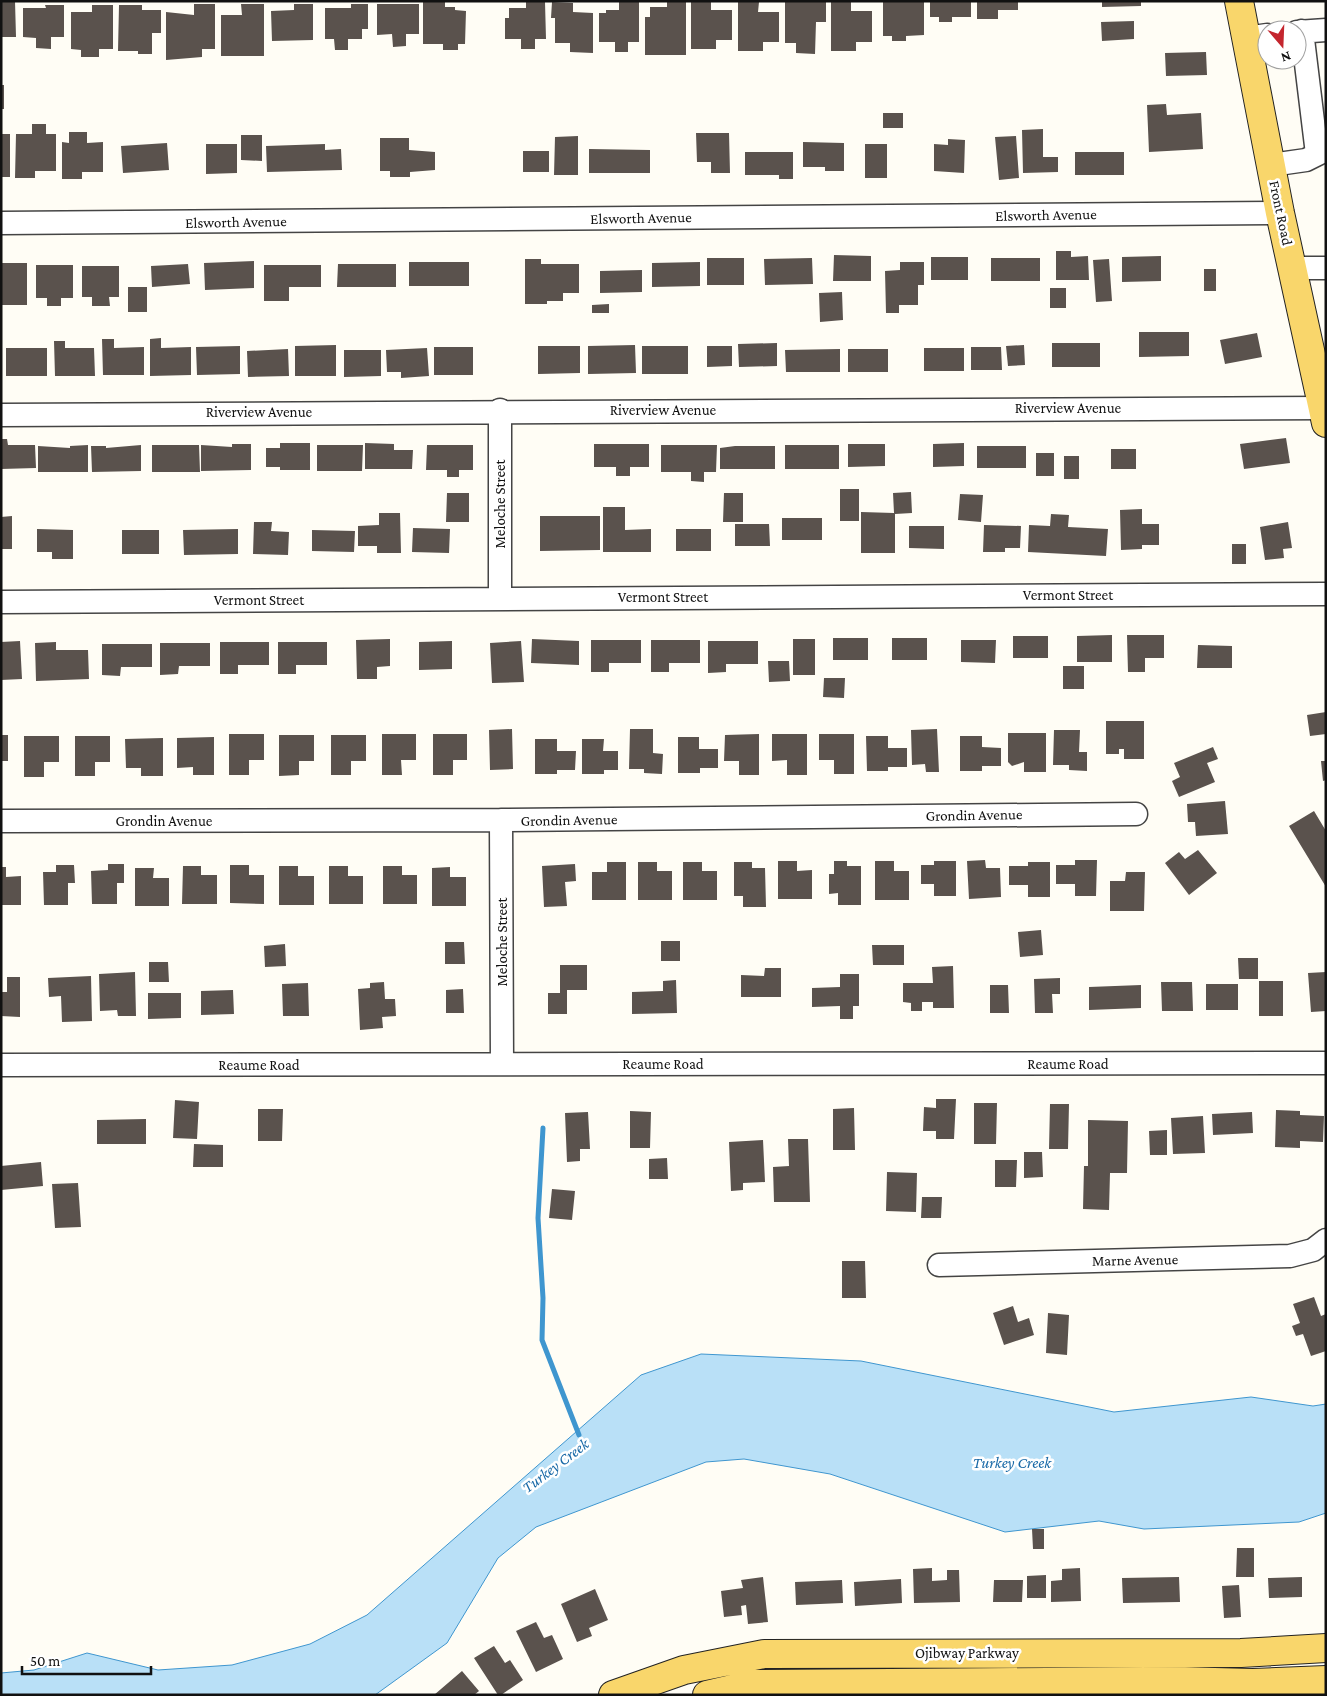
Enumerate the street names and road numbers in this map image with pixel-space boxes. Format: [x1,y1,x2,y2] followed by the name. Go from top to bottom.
[1266,179,1296,247] street label: Front Road
[995,206,1097,224] street label: Elsworth Avenue
[590,209,692,227] street label: Elsworth Avenue
[185,213,287,231] street label: Elsworth Avenue
[1015,400,1122,416] street label: Riverview Avenue
[610,402,717,418] street label: Riverview Avenue
[206,404,313,420] street label: Riverview Avenue
[492,458,508,549] street label: Meloche Street
[1023,587,1114,603] street label: Vermont Street
[618,589,709,605] street label: Vermont Street
[214,592,305,608] street label: Vermont Street
[925,806,1023,824] street label: Grondin Avenue
[520,811,618,829] street label: Grondin Avenue
[116,813,213,829] street label: Grondin Avenue
[494,896,510,987] street label: Meloche Street
[622,1056,704,1072] street label: Reaume Road
[1027,1056,1109,1072] street label: Reaume Road
[218,1057,300,1073] street label: Reaume Road
[1092,1251,1179,1269] street label: Marne Avenue
[915,1645,1019,1662] street label: Ojibway Parkway

